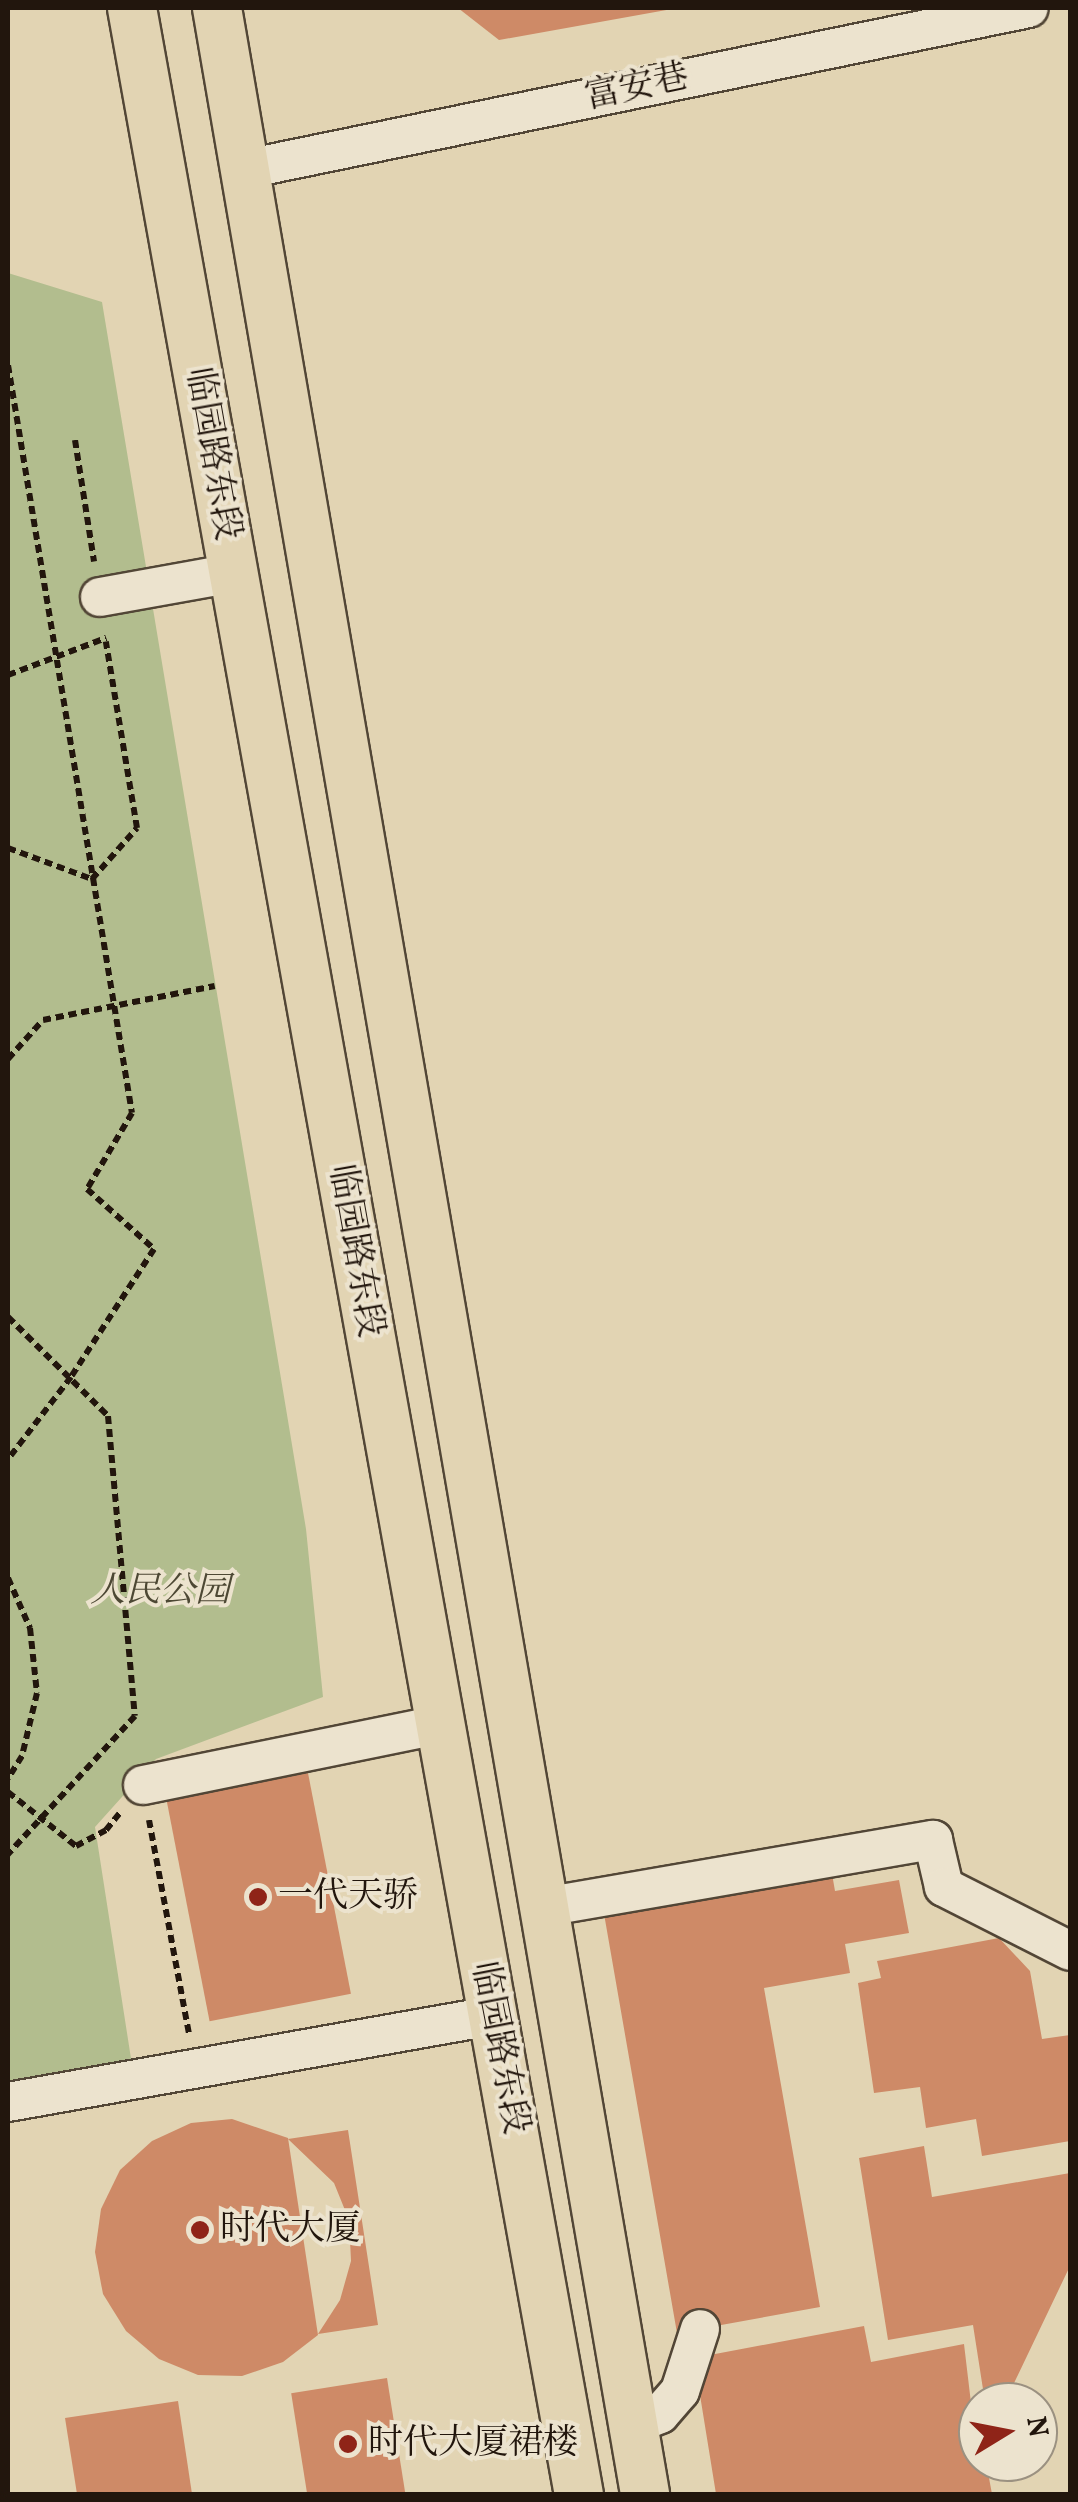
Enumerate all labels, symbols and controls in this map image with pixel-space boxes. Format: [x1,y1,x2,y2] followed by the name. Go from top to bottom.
[581,57,693,119] street label: 富安巷
[176,364,248,544] street label: 临园路东段
[319,1161,391,1341] street label: 临园路东段
[90,1571,230,1613] park label: 人民公园
[278,1876,418,1918] place label: 一代天骄
[247,1886,269,1908] marker: 一代天骄
[462,1958,536,2138] street label: 临园路东段
[220,2209,360,2251] place label: 时代大厦
[189,2219,211,2241] marker: 时代大厦
[958,2382,1058,2482] north arrow
[1015,2414,1057,2440] text: N
[368,2423,578,2465] place label: 时代大厦裙楼
[337,2433,359,2455] marker: 时代大厦裙楼

